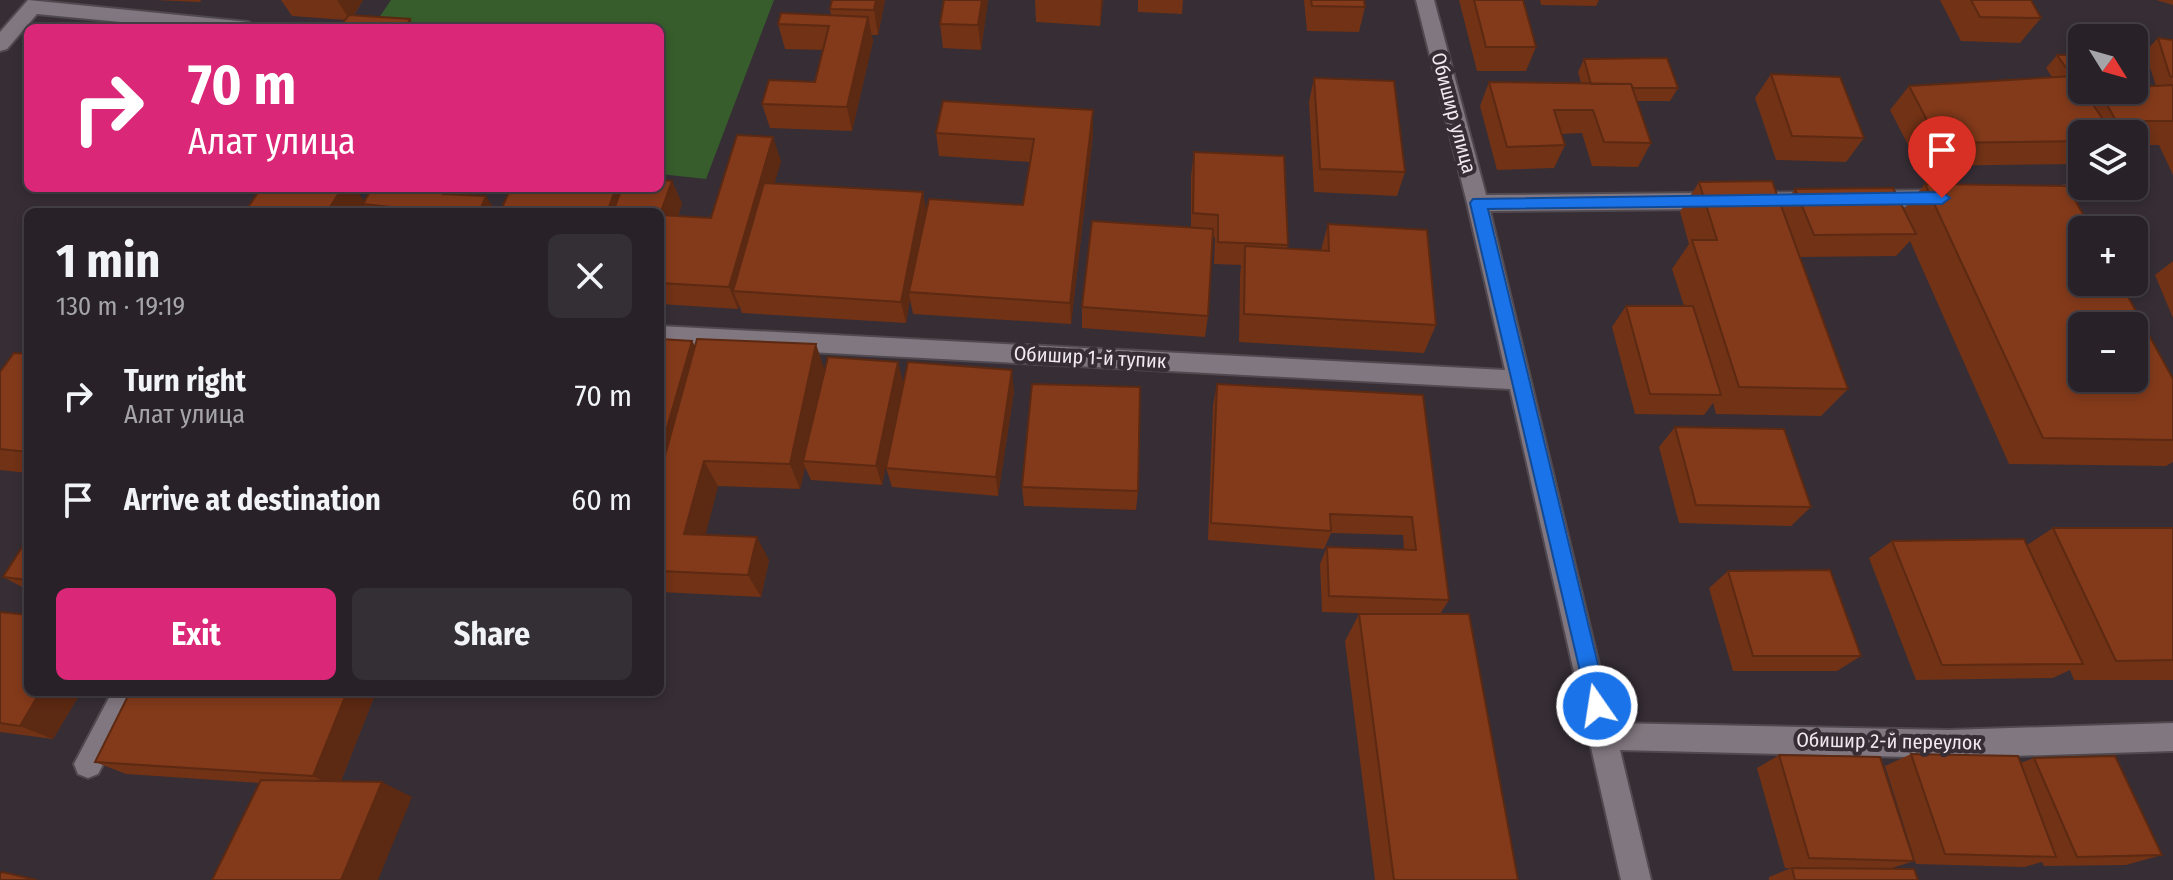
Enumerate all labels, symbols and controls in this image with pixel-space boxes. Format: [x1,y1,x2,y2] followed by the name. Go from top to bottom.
[2068,24,2148,104] north arrow
[2068,24,2148,392] map controls
[1426,50,1482,176] street label: Обишир улица
[188,52,296,119] text: 70 m
[56,56,160,160] icon: right
[1908,116,1976,198] pin
[188,120,356,164] text: Алат улица
[2068,120,2148,200] button: layers
[1920,128,1964,172] icon: arrive
[2068,216,2148,296] button: +
[56,232,161,290] text: 1 min
[548,234,632,318] button: close
[56,291,185,322] text: 130 m · 19:19
[2068,312,2148,392] button: −
[1013,341,1167,373] street label: Обишир 1-й тупик
[124,363,246,399] text: Turn right
[56,374,100,418] icon: right
[574,378,632,414] text: 70 m
[124,399,245,430] text: Алат улица
[56,478,100,522] icon: arrive
[124,482,381,518] text: Arrive at destination
[571,482,632,518] text: 60 m
[56,588,336,680] button: Exit
[352,588,632,680] button: Share
[1555,664,1639,748] position arrow
[1796,727,1983,755] street label: Обишир 2-й переулок

